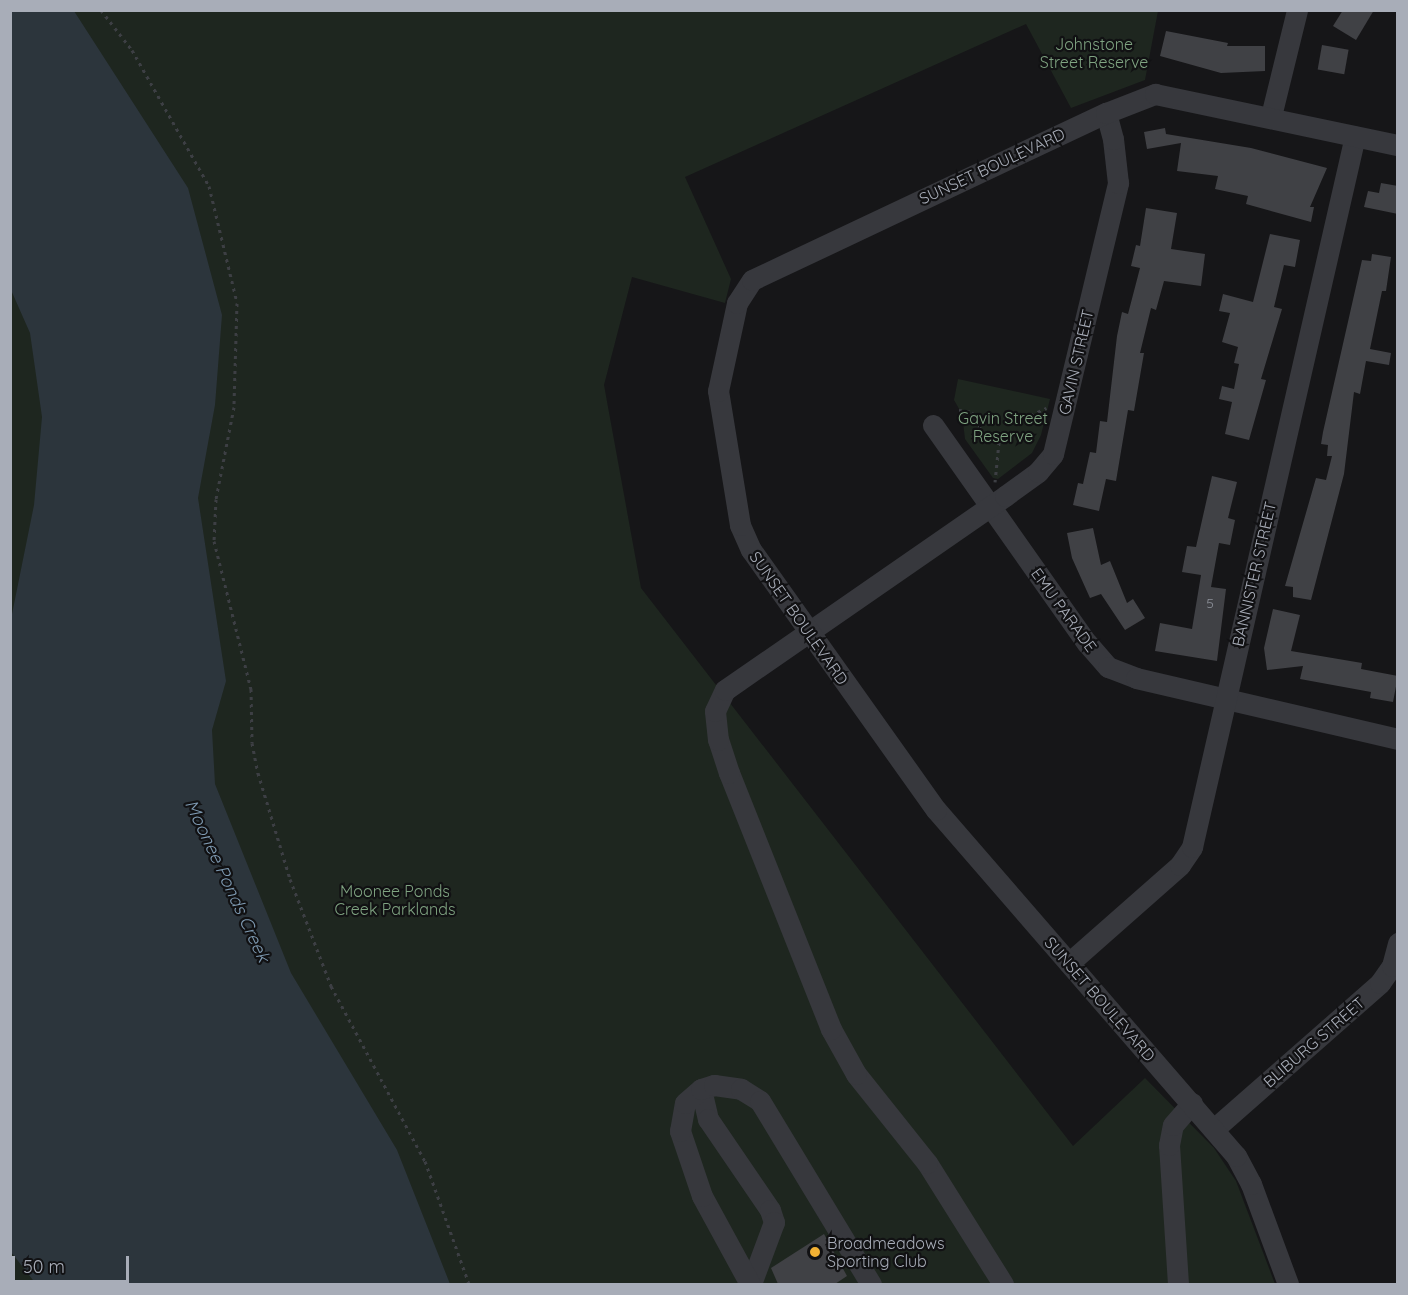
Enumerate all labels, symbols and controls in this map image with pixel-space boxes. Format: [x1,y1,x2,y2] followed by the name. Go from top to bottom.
[1040,34,1148,72] park label: Johnstone Street Reserve
[916,124,1068,208] street label: SUNSET BOULEVARD
[1055,307,1097,417] street label: GAVIN STREET
[958,408,1048,446] park label: Gavin Street Reserve
[1228,500,1280,648] street label: BANNISTER STREET
[746,548,852,688] street label: SUNSET BOULEVARD
[1027,564,1101,656] street label: EMU PARADE
[1206,595,1214,611] house number: 5
[180,796,274,966] water label: Moonee Ponds Creek
[335,881,455,919] park label: Moonee Ponds Creek Parklands
[1041,933,1159,1065] street label: SUNSET BOULEVARD
[1259,993,1369,1091] street label: BLIBURG STREET
[827,1233,944,1271] place label: Broadmeadows Sporting Club
[15,1244,132,1282] scale bar
[808,1245,822,1259] marker: Broadmeadows Sporting Club
[23,1255,65,1278] text: 50 m

